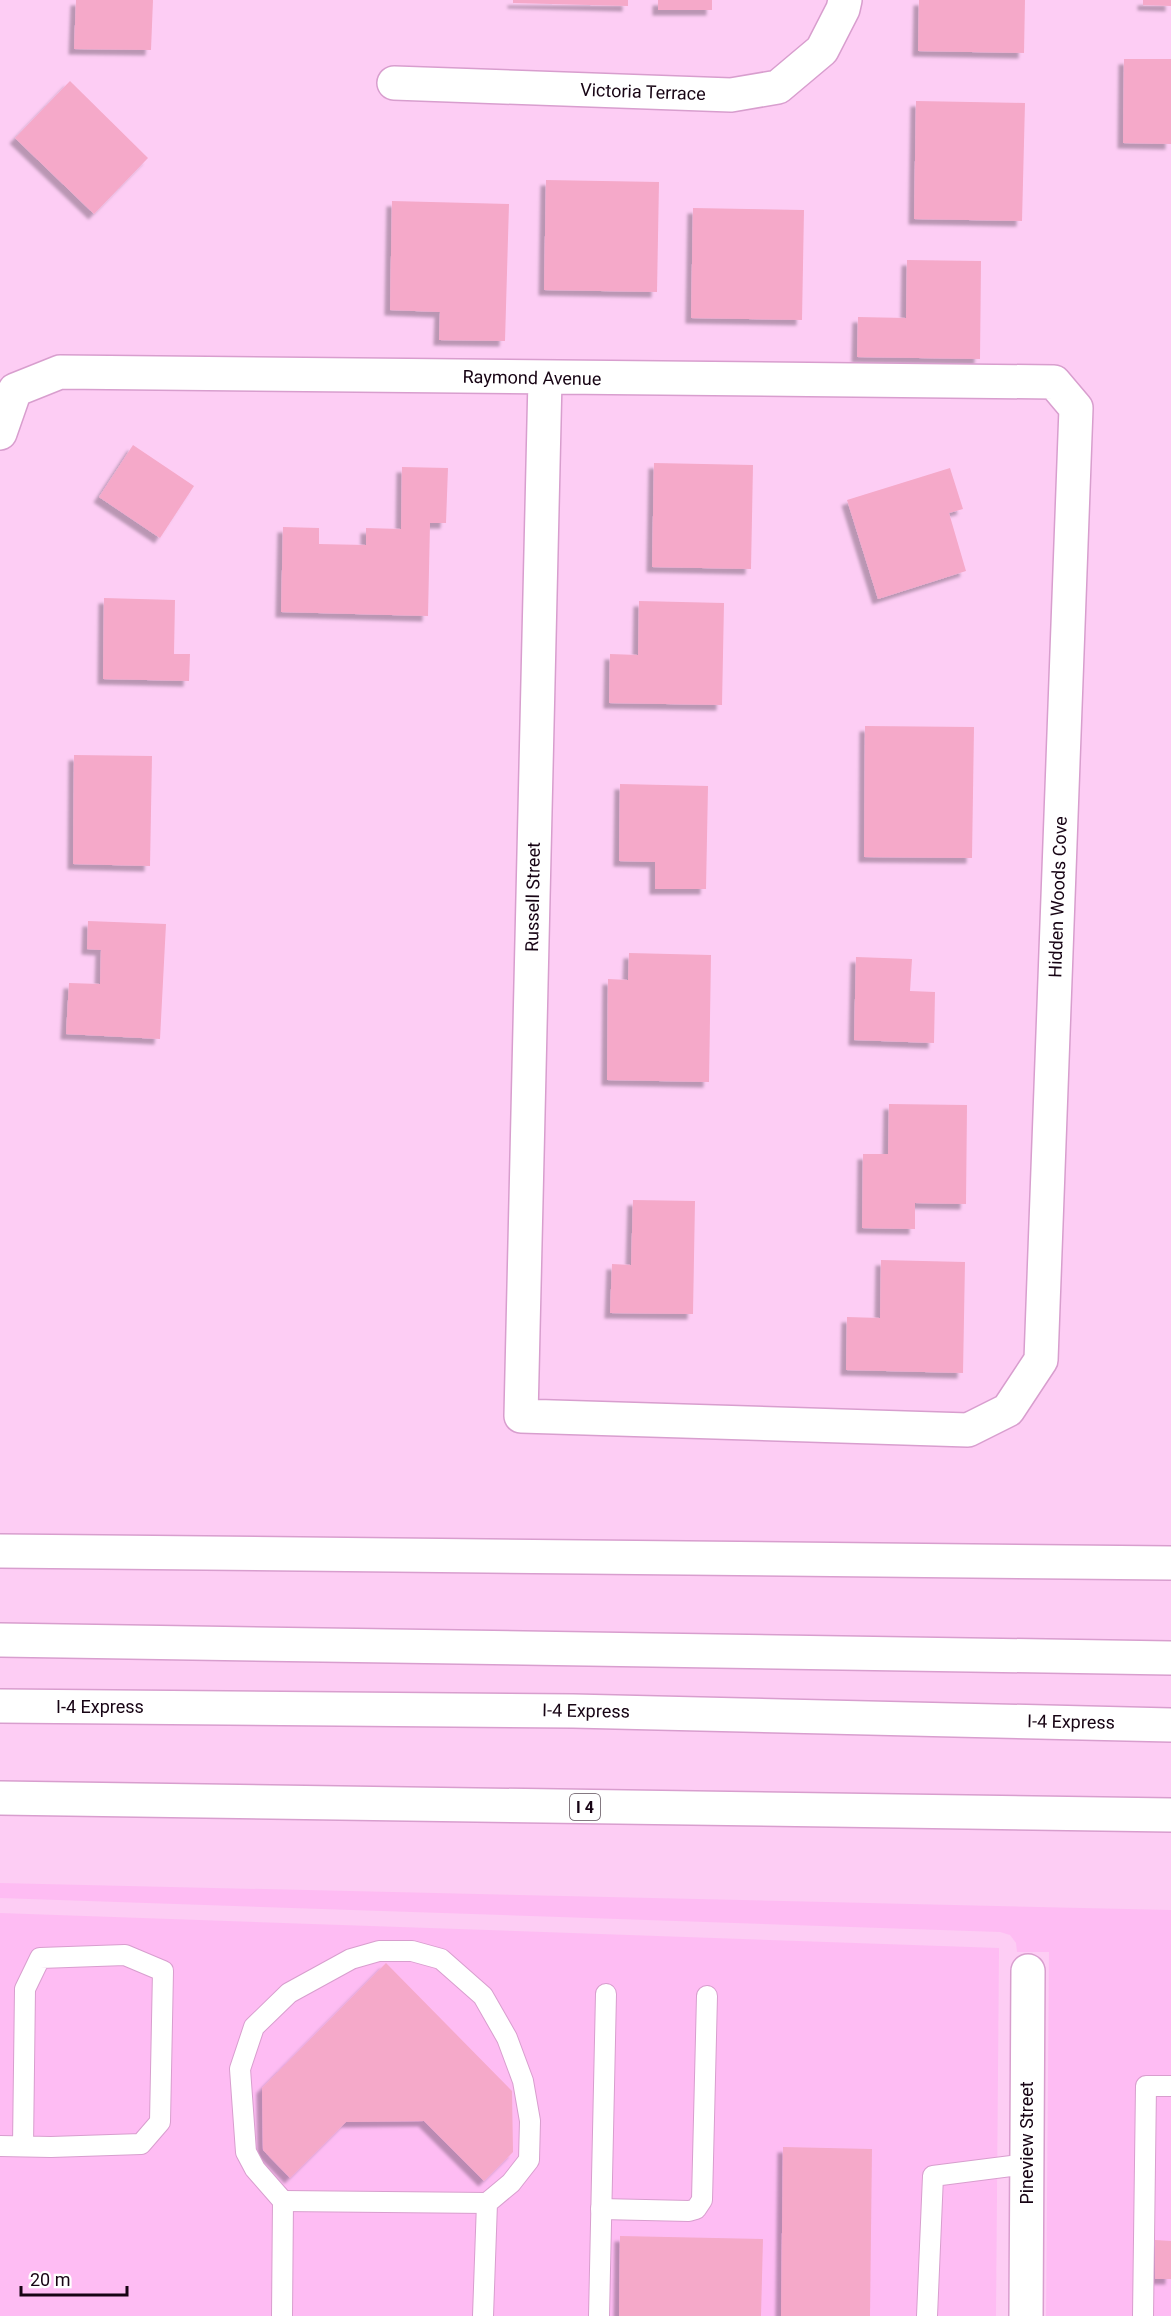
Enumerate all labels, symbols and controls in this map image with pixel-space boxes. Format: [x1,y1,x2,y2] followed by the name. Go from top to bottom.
[580,79,706,104] street label: Victoria Terrace
[462,366,602,389] street label: Raymond Avenue
[1044,816,1071,978] street label: Hidden Woods Cove
[521,842,544,952] street label: Russell Street
[56,1696,144,1717] street label: I-4 Express
[542,1699,630,1722] street label: I-4 Express
[1027,1710,1115,1733] street label: I-4 Express
[570,1794,600,1820] road number: I 4
[1016,2081,1037,2205] street label: Pineview Street
[21,2259,128,2297] scale bar
[30,2269,70,2290] text: 20 m

